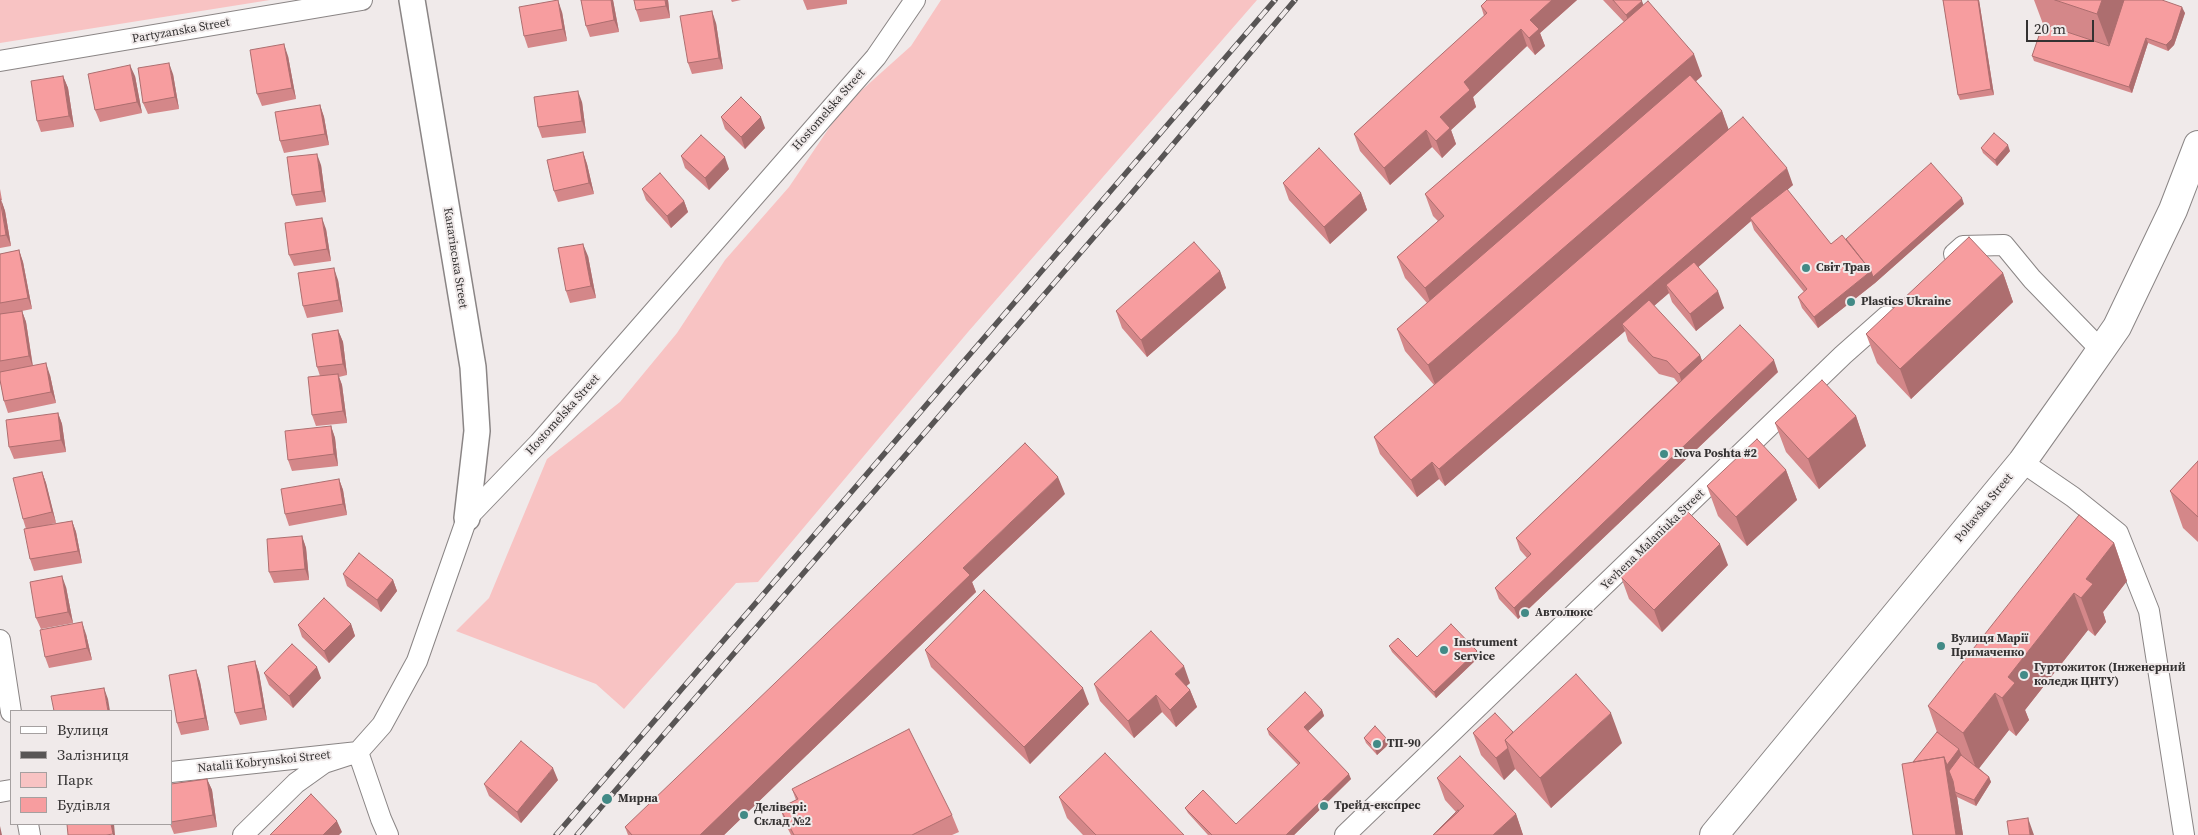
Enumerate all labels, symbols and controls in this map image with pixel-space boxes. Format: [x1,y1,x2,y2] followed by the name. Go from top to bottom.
[2028,10,2096,42] scale bar
[131,15,231,47] street label: Partyzanska Street
[2034,18,2066,39] text: 20 m
[790,66,868,154] street label: Hostomelska Street
[440,207,470,309] street label: Канатівська Street
[1816,261,1870,275] place label: Світ Трав
[1800,262,1812,274] marker: Світ Трав
[1861,295,1951,309] place label: Plastics Ukraine
[1845,296,1857,308] marker: Plastics Ukraine
[523,372,603,458] street label: Hostomelska Street
[1674,447,1757,461] place label: Nova Poshta #2
[1658,448,1670,460] marker: Nova Poshta #2
[1952,471,2016,545] street label: Poltavska Street
[1598,487,1708,593] street label: Yevhena Malaniuka Street
[1535,606,1593,620] place label: Автолюкс
[1519,607,1531,619] marker: Автолюкс
[1951,632,2028,660] place label: Вулиця Марії Примаченко
[1454,636,1517,664] place label: Instrument Service
[1935,640,1947,652] marker: Вулиця Марії Примаченко
[1438,644,1450,656] marker: Instrument Service
[2034,661,2186,689] place label: Гуртожиток (Інженерний коледж ЦНТУ)
[2018,669,2030,681] marker: Гуртожиток (Інженерний коледж ЦНТУ)
[10,710,172,825] legend
[57,719,109,740] text: Вулиця
[1387,737,1421,751] place label: ТП-90
[1371,738,1383,750] marker: ТП-90
[57,744,129,765] text: Залізниця
[197,748,331,776] street label: Natalii Kobrynskoi Street
[57,769,93,790] text: Парк
[600,792,614,806] marker: Мирна
[618,792,658,806] place label: Мирна
[57,794,110,815] text: Будівля
[1334,799,1421,813] place label: Трейд-експрес
[1318,800,1330,812] marker: Трейд-експрес
[754,801,811,829] place label: Делівері: Склад №2
[738,809,750,821] marker: Делівері: Склад №2

